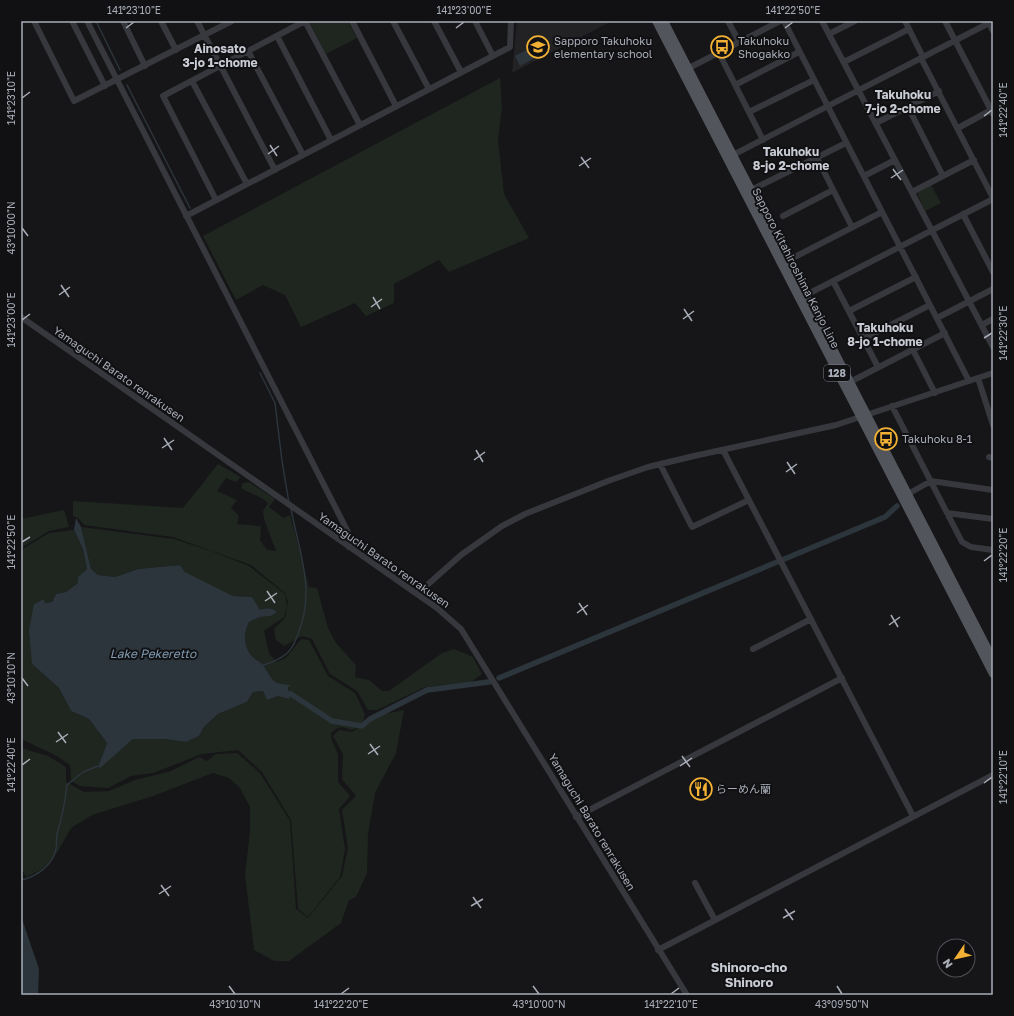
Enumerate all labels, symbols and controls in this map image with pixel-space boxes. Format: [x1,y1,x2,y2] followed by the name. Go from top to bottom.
[107,4,161,16] text: 141°23'10"E
[436,4,492,16] text: 141°23'00"E
[766,4,820,16] text: 141°22'50"E
[525,34,551,60] school or university icon: Sapporo Takuhoku elementary school
[554,34,653,60] place label: Sapporo Takuhoku elementary school
[709,34,735,60] bus stop icon: Takuhoku Shogakko
[738,34,791,60] place label: Takuhoku Shogakko
[182,41,258,70] district label: Ainosato 3-jo 1-chome
[5,71,17,125] text: 141°23'10"E
[997,83,1009,138] text: 141°22'40"E
[865,87,941,116] district label: Takuhoku 7-jo 2-chome
[753,144,829,173] district label: Takuhoku 8-jo 2-chome
[750,186,843,350] street label: Sapporo Kitahiroshima Kanjo Line
[5,202,17,255] text: 43°10'00"N
[5,292,17,348] text: 141°23'00"E
[997,306,1009,360] text: 141°22'30"E
[847,320,923,349] district label: Takuhoku 8-jo 1-chome
[51,323,187,424] street label: Yamaguchi Barato renrakusen
[824,365,850,381] road number: 128
[873,426,899,452] bus stop icon: Takuhoku 8-1
[902,432,972,445] place label: Takuhoku 8-1
[316,509,452,610] street label: Yamaguchi Barato renrakusen
[5,515,17,569] text: 141°22'50"E
[997,528,1009,582] text: 141°22'20"E
[110,646,197,661] water label: Lake Pekeretto
[5,652,17,704] text: 43°10'10"N
[5,738,17,793] text: 141°22'40"E
[997,750,1009,804] text: 141°22'10"E
[546,751,639,893] street label: Yamaguchi Barato renrakusen
[688,776,714,802] restaurant icon: らーめん蘭
[716,782,771,795] place label: らーめん蘭
[936,938,976,978] north arrow
[940,957,955,971] text: N
[711,959,787,990] district label: Shinoro-cho Shinoro
[209,998,261,1010] text: 43°10'10"N
[314,998,368,1010] text: 141°22'20"E
[513,998,566,1010] text: 43°10'00"N
[644,998,698,1010] text: 141°22'10"E
[815,998,869,1010] text: 43°09'50"N

